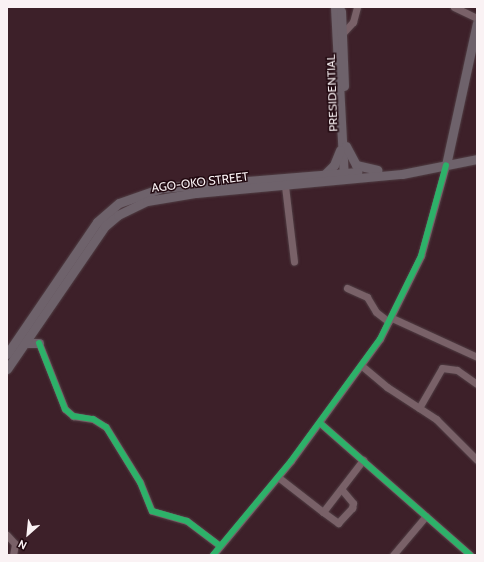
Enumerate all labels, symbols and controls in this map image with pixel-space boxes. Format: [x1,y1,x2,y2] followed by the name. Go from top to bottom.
[323,54,341,132] street label: PRESIDENTIAL
[151,169,249,195] street label: AGO-OKO STREET
[8,514,48,554] north arrow
[16,537,29,553] text: N

